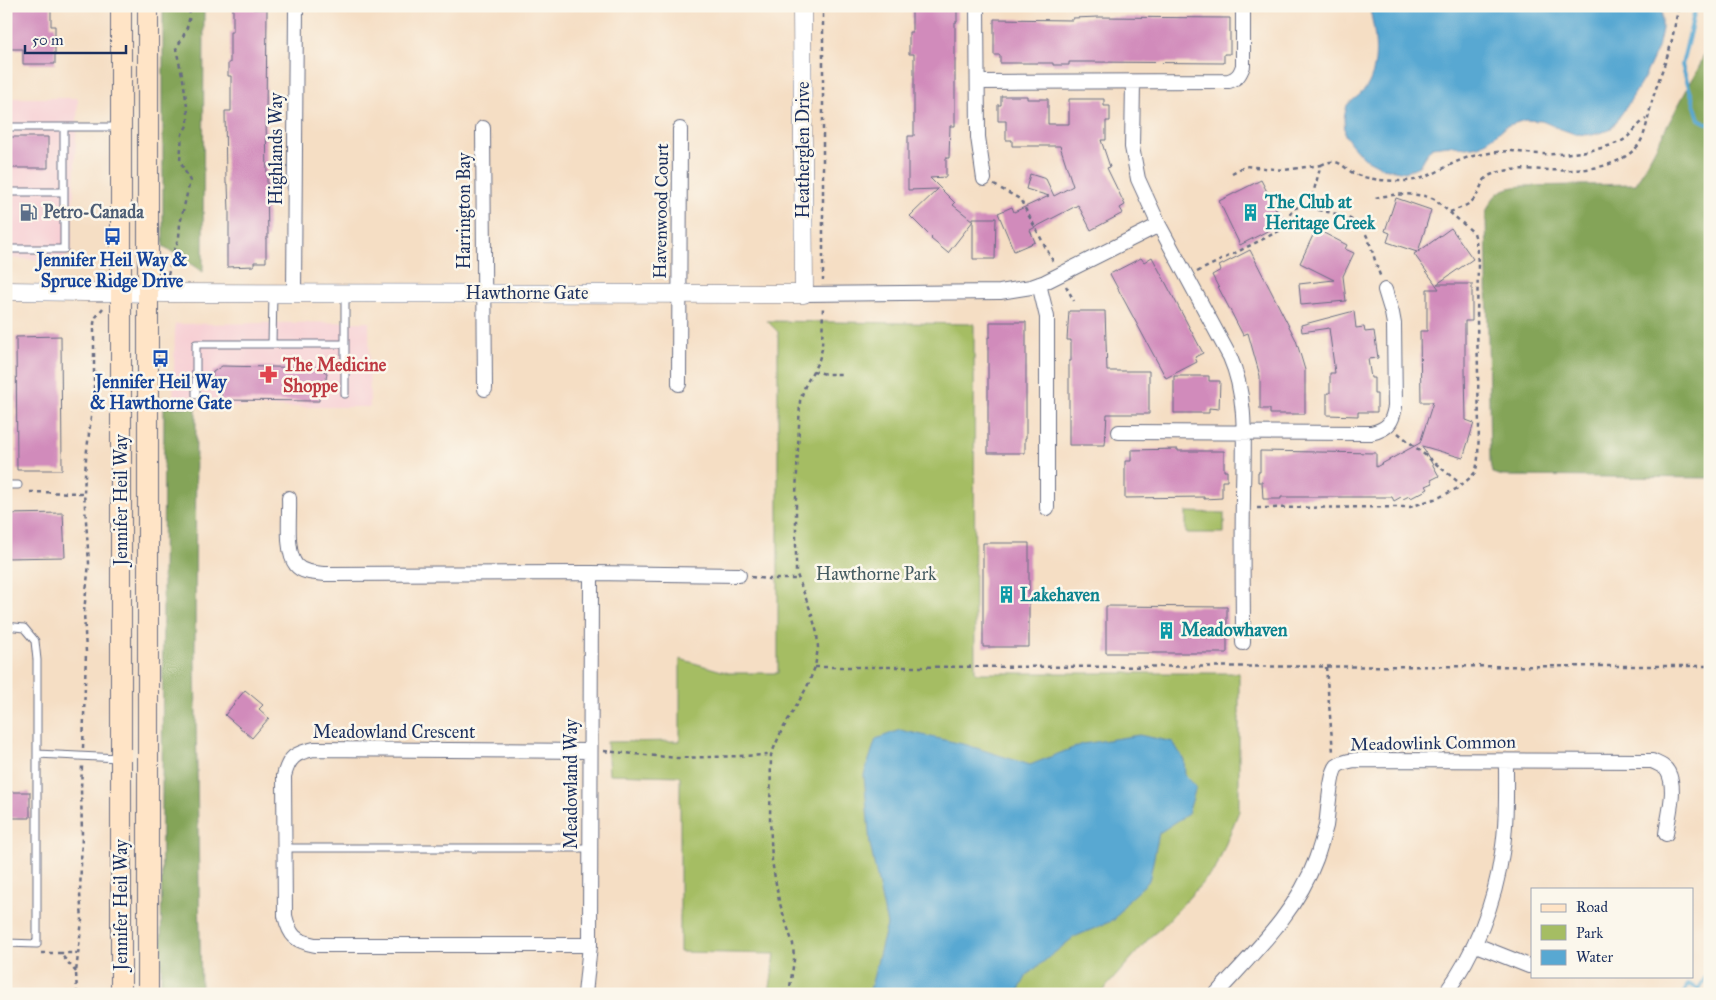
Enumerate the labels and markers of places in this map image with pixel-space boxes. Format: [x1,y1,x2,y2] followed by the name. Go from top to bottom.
[1264,191,1376,235] place label: The Club at Heritage Creek
[43,201,144,223] place label: Petro-Canada
[19,202,39,222] fuel station icon: Petro-Canada
[1241,202,1261,222] building icon: The Club at Heritage Creek
[102,227,122,247] bus stop icon: Jennifer Heil Way & Spruce Ridge Drive
[35,249,187,293] place label: Jennifer Heil Way & Spruce Ridge Drive
[151,349,171,369] bus stop icon: Jennifer Heil Way & Hawthorne Gate
[282,354,387,398] place label: The Medicine Shoppe
[259,365,279,385] pharmacy icon: The Medicine Shoppe
[90,371,232,414] place label: Jennifer Heil Way & Hawthorne Gate
[1020,584,1100,606] place label: Lakehaven
[996,585,1016,605] building icon: Lakehaven
[1181,619,1288,641] place label: Meadowhaven
[1157,620,1177,640] building icon: Meadowhaven

